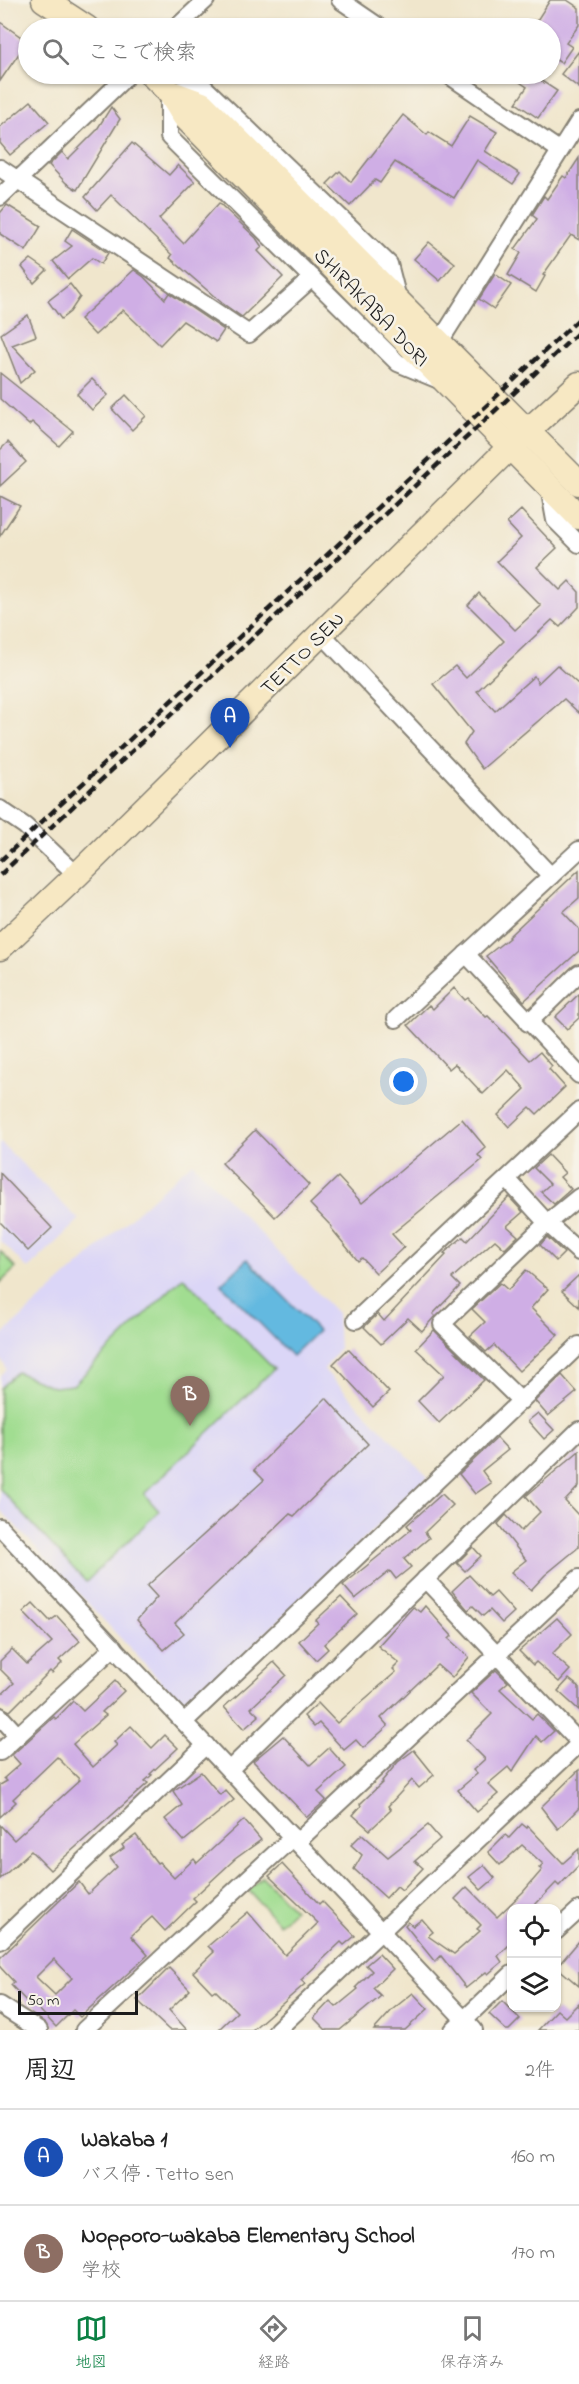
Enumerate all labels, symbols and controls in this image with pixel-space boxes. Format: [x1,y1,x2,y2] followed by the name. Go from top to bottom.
[18,18,561,84] search box
[39,35,72,68] icon: search
[87,38,197,70] text: ここで検索
[306,242,435,375] street label: SHIRAKABA DORI
[255,606,352,703] street label: TETTO SEN
[210,698,250,748] pin: A
[389,1067,418,1096] your location
[170,1376,210,1426] pin: B
[507,1904,561,2012] map controls
[507,1904,561,1958] button: locate
[507,1958,561,2012] button: layers
[18,1988,138,2016] scale bar
[27,1989,59,2013] text: 50 m
[24,2053,76,2091] text: 周辺
[525,2057,555,2086] text: 2件
[81,2125,167,2157] text: Wakaba 1
[37,2143,50,2172] text: A
[511,2143,555,2172] text: 160 m
[81,2161,234,2190] text: バス停 · Tetto sen
[81,2221,415,2253] text: Nopporo-wakaba Elementary School
[37,2239,50,2268] text: B
[511,2239,555,2268] text: 170 m
[81,2257,121,2286] text: 学校
[75,2312,108,2375] tab: 地図
[257,2312,290,2375] tab: 経路
[440,2312,504,2375] tab: 保存済み

